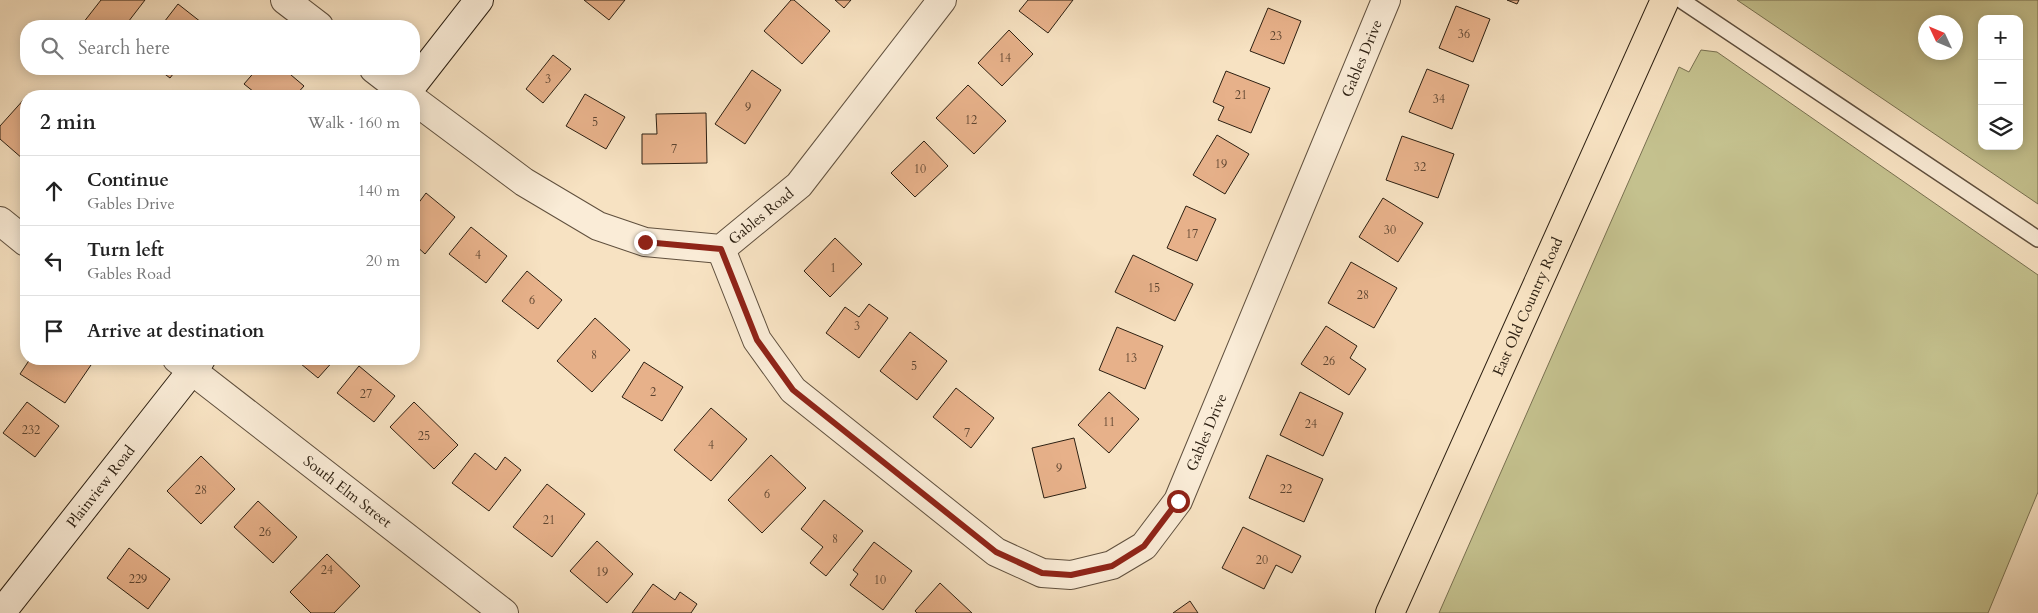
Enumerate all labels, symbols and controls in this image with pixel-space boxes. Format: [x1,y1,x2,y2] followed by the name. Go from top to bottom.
[1918,15,1963,60] north arrow
[1978,15,2023,150] map controls
[1978,15,2023,60] button: +
[1337,16,1387,100] street label: Gables Drive
[20,20,420,75] search box
[1458,26,1470,42] house number: 36
[1270,28,1282,44] house number: 23
[38,34,66,62] icon: search
[78,35,170,61] text: Search here
[999,50,1011,66] house number: 14
[1978,60,2023,105] button: −
[545,71,551,87] house number: 3
[1235,87,1247,103] house number: 21
[1433,91,1445,107] house number: 34
[745,99,751,115] house number: 9
[1978,105,2023,150] button: layers
[40,108,96,137] text: 2 min
[308,112,400,134] text: Walk · 160 m
[965,112,977,128] house number: 12
[592,114,598,130] house number: 5
[671,141,677,157] house number: 7
[1215,156,1227,172] house number: 19
[1414,159,1426,175] house number: 32
[914,161,926,177] house number: 10
[87,167,169,193] text: Continue
[40,177,68,205] icon: ahead
[358,180,400,202] text: 140 m
[724,183,798,249] street label: Gables Road
[87,193,175,215] text: Gables Drive
[1384,222,1396,238] house number: 30
[1186,226,1198,242] house number: 17
[634,231,657,254] route end
[1488,234,1567,379] street label: East Old Country Road
[87,237,164,263] text: Turn left
[40,247,68,275] icon: left
[475,247,481,263] house number: 4
[366,250,400,272] text: 20 m
[830,260,836,276] house number: 1
[87,263,171,285] text: Gables Road
[1148,280,1160,296] house number: 15
[1357,287,1369,303] house number: 28
[529,292,535,308] house number: 6
[40,317,68,345] icon: arrive
[87,318,264,344] text: Arrive at destination
[854,318,860,334] house number: 3
[591,347,597,363] house number: 8
[1125,350,1137,366] house number: 13
[1323,353,1335,369] house number: 26
[911,358,917,374] house number: 5
[650,384,656,400] house number: 2
[360,386,372,402] house number: 27
[1181,390,1232,474] street label: Gables Drive
[1103,414,1115,430] house number: 11
[1305,416,1317,432] house number: 24
[22,422,40,438] house number: 232
[964,425,970,441] house number: 7
[418,428,430,444] house number: 25
[708,437,714,453] house number: 4
[62,441,139,532] street label: Plainview Road
[299,451,396,532] street label: South Elm Street
[1056,460,1062,476] house number: 9
[1280,481,1292,497] house number: 22
[195,482,207,498] house number: 28
[764,486,770,502] house number: 6
[1167,490,1190,513] route start
[543,512,555,528] house number: 21
[259,524,271,540] house number: 26
[832,531,838,547] house number: 8
[1256,552,1268,568] house number: 20
[321,562,333,578] house number: 24
[596,564,608,580] house number: 19
[129,571,147,587] house number: 229
[874,572,886,588] house number: 10

